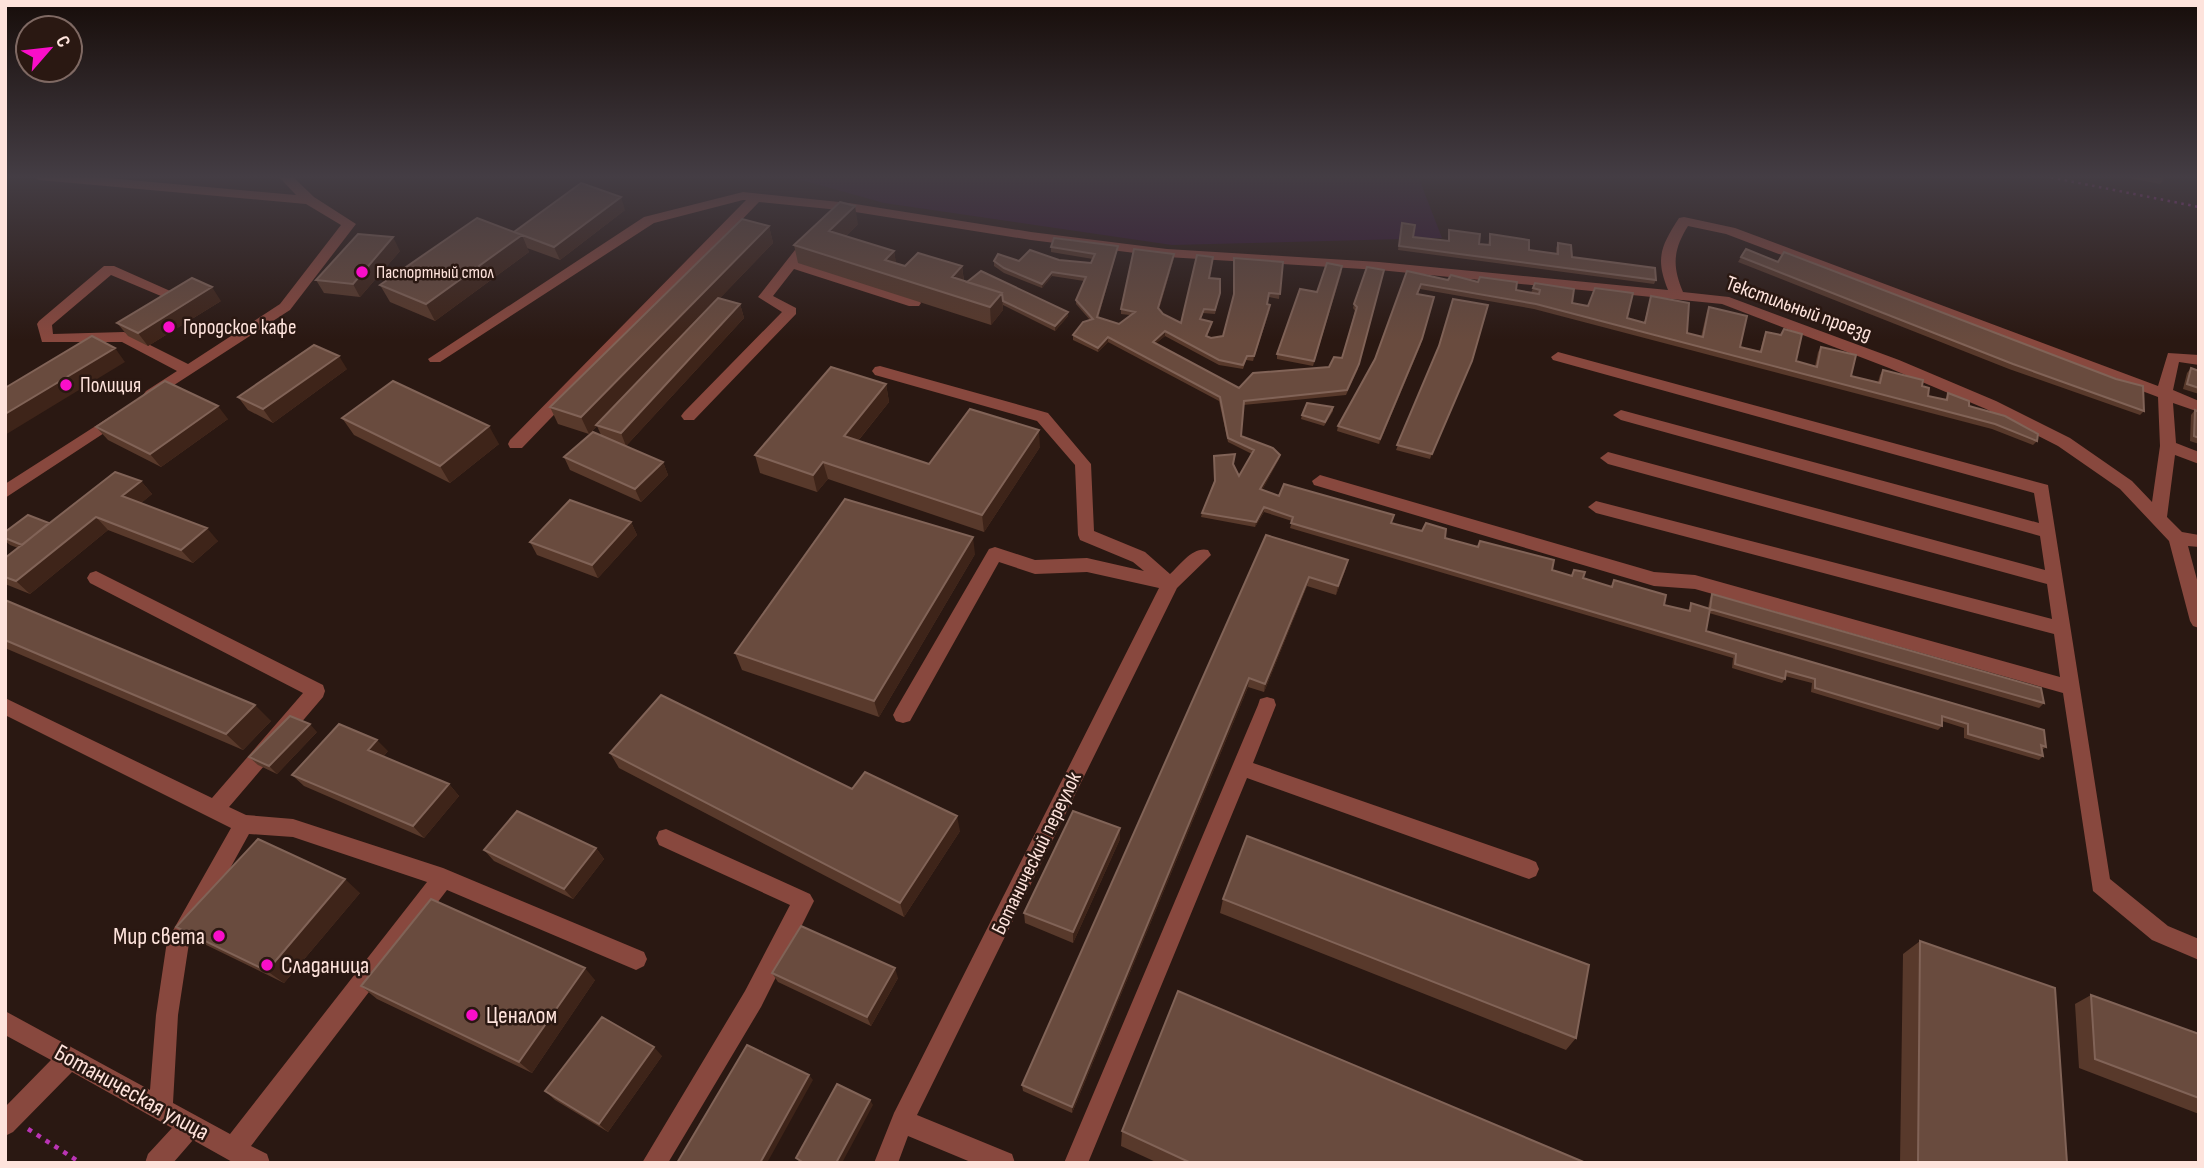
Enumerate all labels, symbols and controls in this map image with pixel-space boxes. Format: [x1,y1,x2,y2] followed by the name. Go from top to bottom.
[14,14,84,84] north arrow
[50,32,75,52] text: С
[376,262,495,283] place label: Паспортный стол
[354,264,370,280] marker: Паспортный стол
[1723,271,1875,346] street label: Текстильный проезд
[183,315,296,340] place label: Городское кафе
[161,319,177,335] marker: Городское кафе
[80,373,141,398] place label: Полиция
[58,377,74,393] marker: Полиция
[986,768,1087,939] street label: Ботанический переулок
[113,922,205,951] place label: Мир света
[211,928,227,944] marker: Мир света
[281,951,369,980] place label: Сладаница
[259,957,275,973] marker: Сладаница
[486,1001,557,1030] place label: Ценалом
[464,1007,480,1023] marker: Ценалом
[49,1038,214,1147] street label: Ботаническая улица

